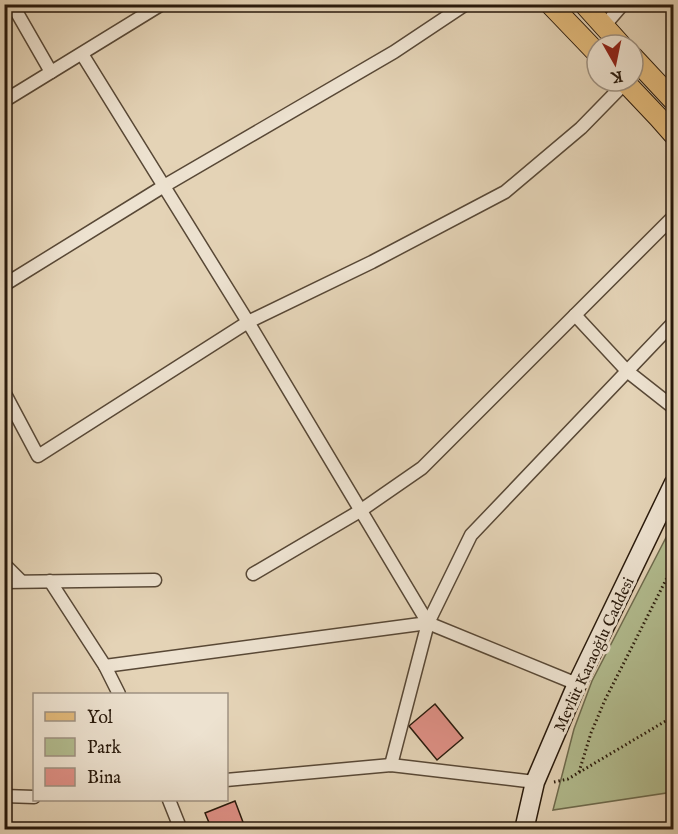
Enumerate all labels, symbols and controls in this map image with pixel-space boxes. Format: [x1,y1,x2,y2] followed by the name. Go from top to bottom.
[585,33,645,93] north arrow
[608,65,624,87] text: K
[550,574,639,735] street label: Mevlüt Karaoğlu Caddesi
[33,693,228,801] legend
[87,707,113,730] text: Yol
[87,737,122,760] text: Park
[87,767,121,790] text: Bina

